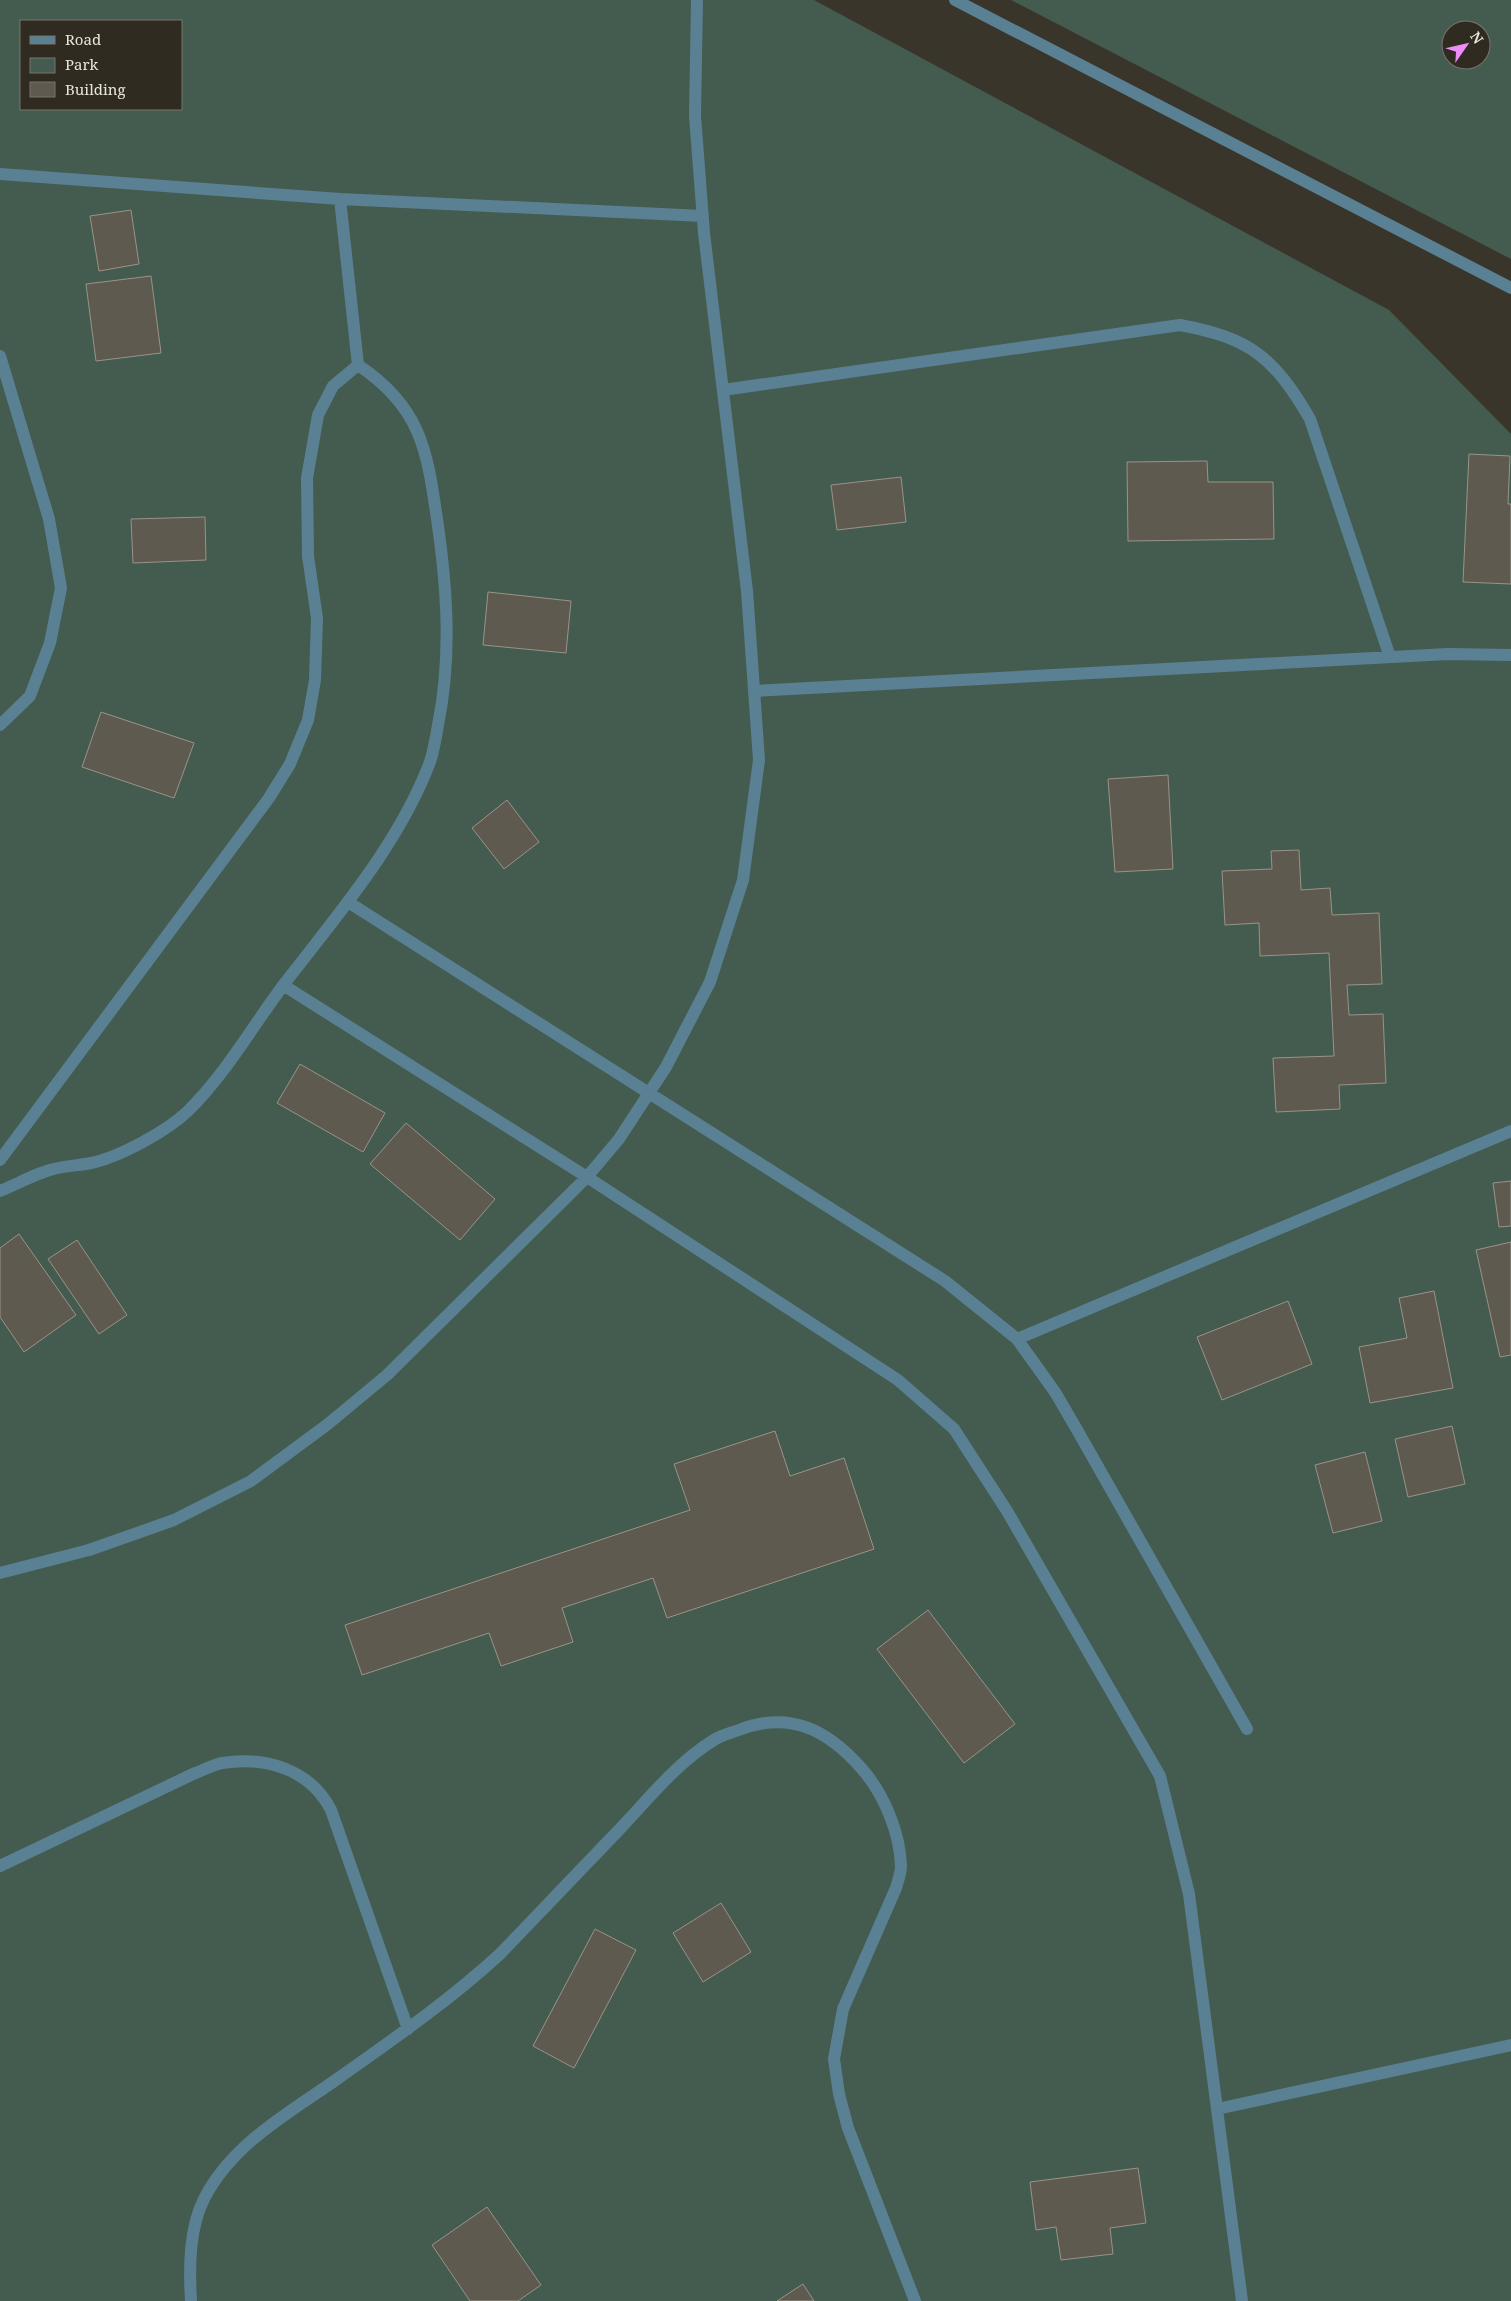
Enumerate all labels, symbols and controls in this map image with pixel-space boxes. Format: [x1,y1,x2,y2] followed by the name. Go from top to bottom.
[20,20,182,110] legend
[1441,20,1491,70] north arrow
[1466,28,1488,47] text: N
[65,29,101,49] text: Road
[65,54,99,74] text: Park
[65,79,126,99] text: Building

